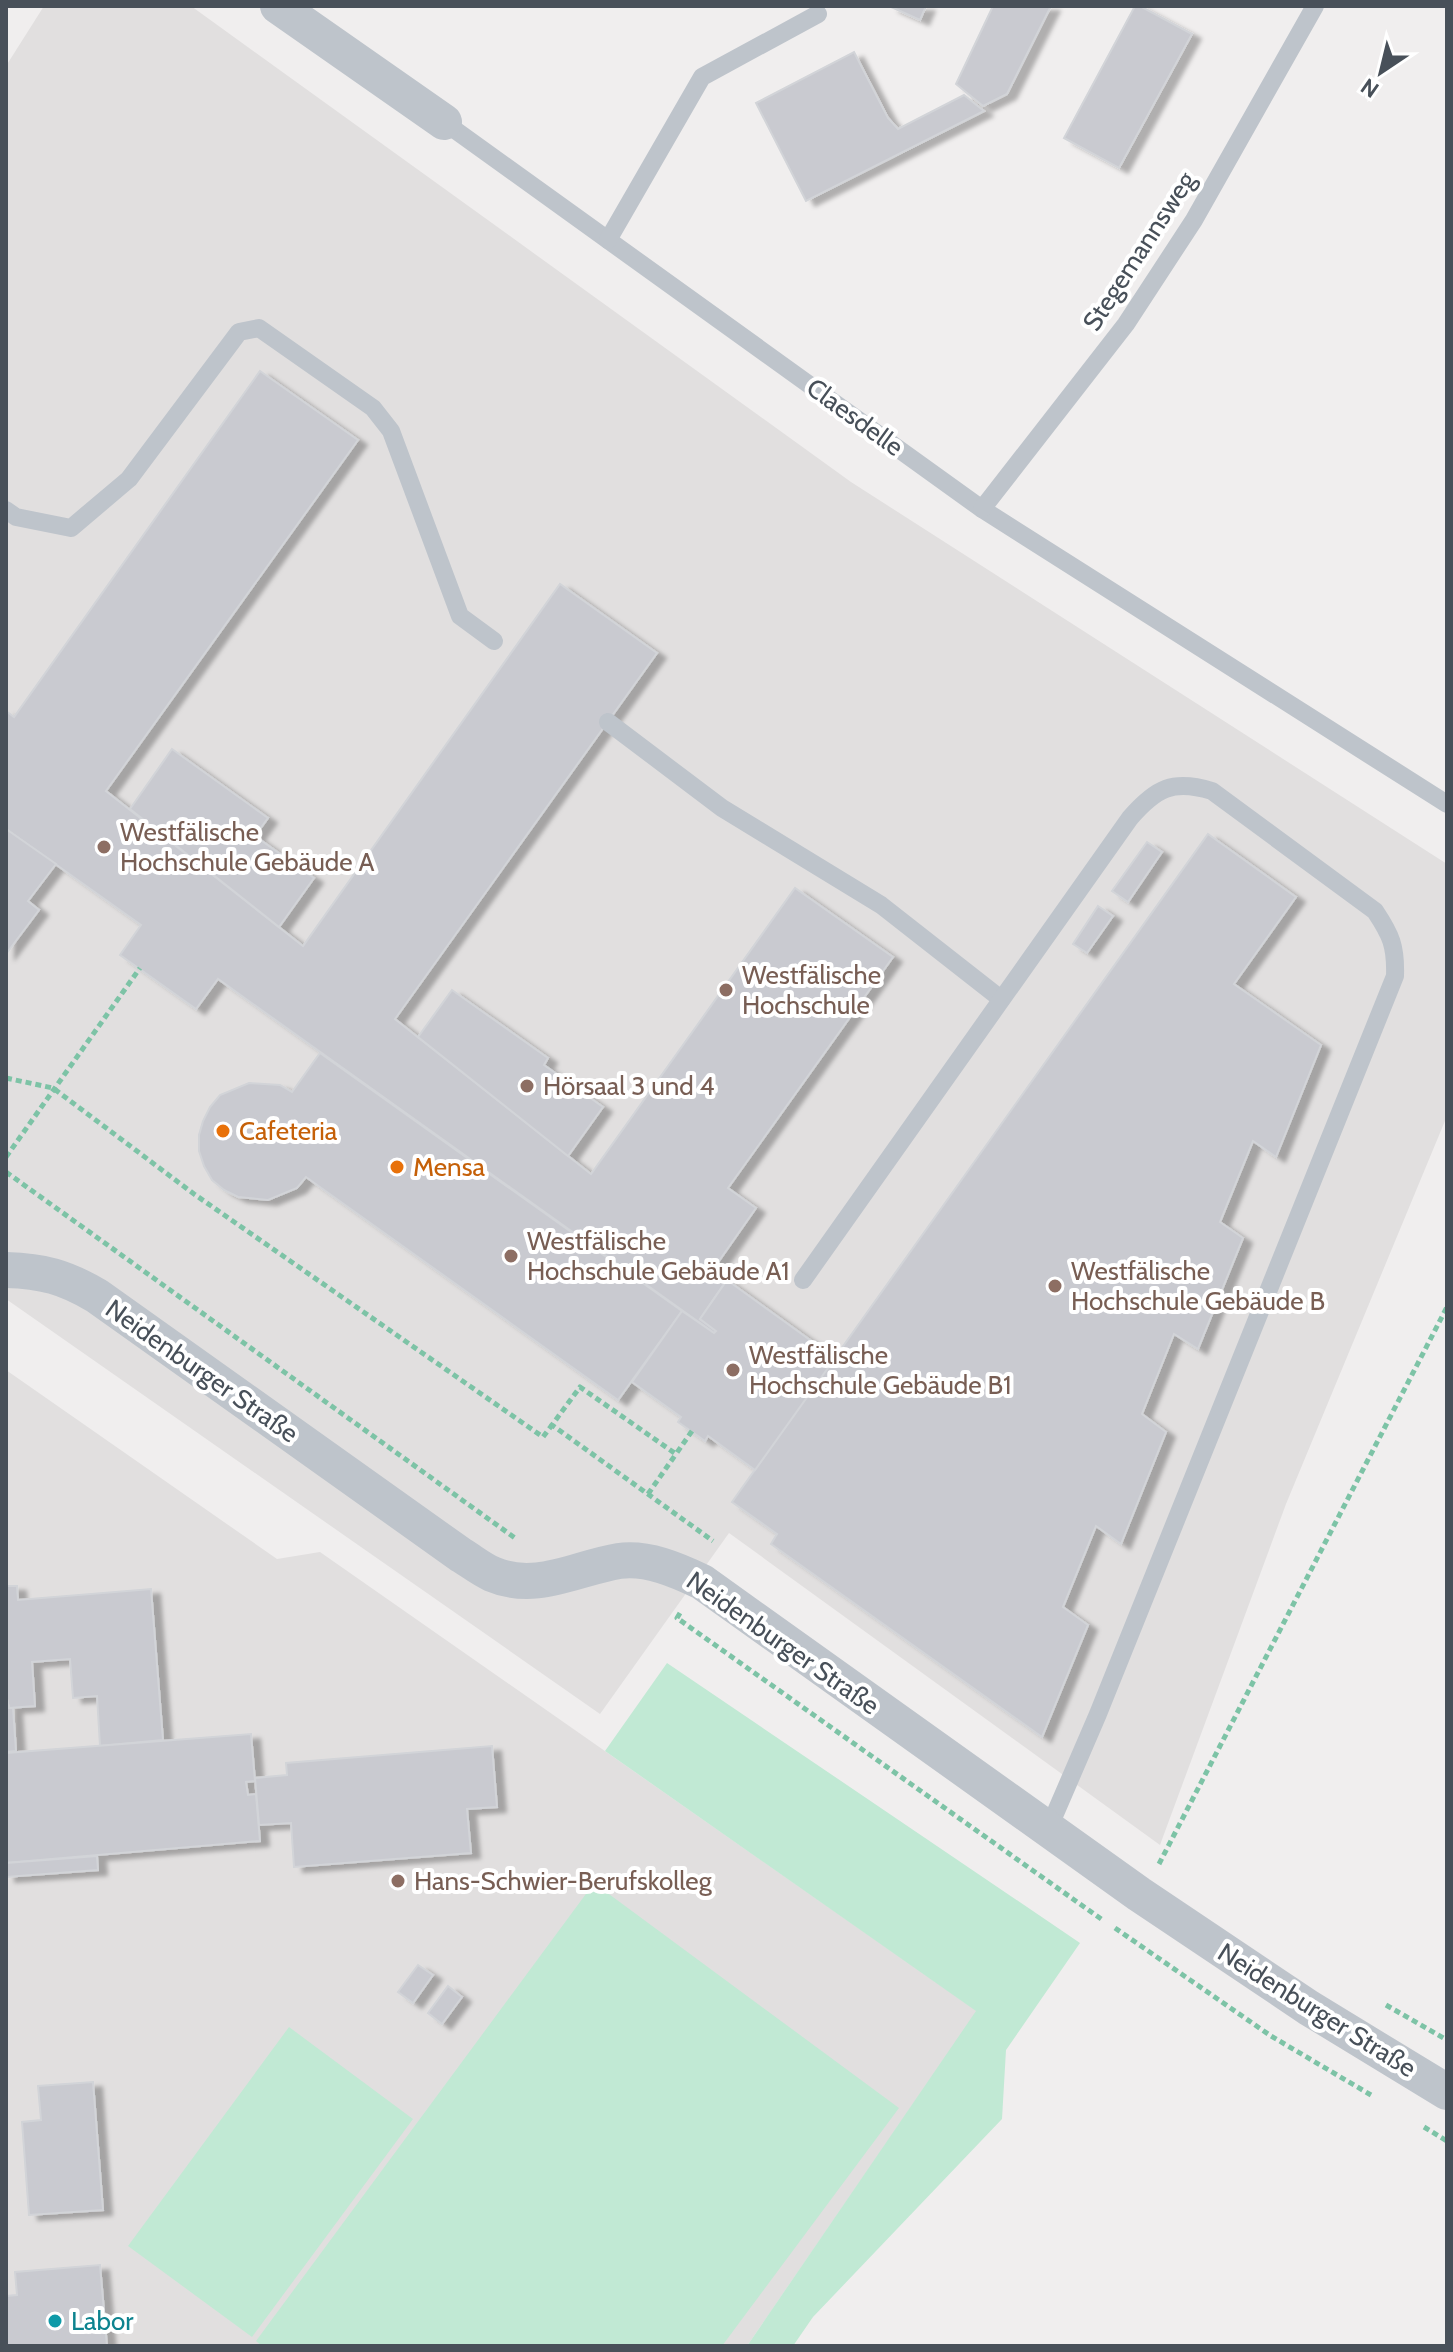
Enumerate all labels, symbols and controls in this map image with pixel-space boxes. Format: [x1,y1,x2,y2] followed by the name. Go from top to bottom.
[1341,32,1421,112] north arrow
[1356,72,1384,103] text: N
[1076,165,1203,337] street label: Stegemannsweg
[800,371,910,463] street label: Claesdelle
[120,816,374,878] place label: Westfälische Hochschule Gebäude A
[95,838,113,856] marker: Westfälische Hochschule Gebäude A
[742,959,881,1021] place label: Westfälische Hochschule
[717,981,735,999] marker: Westfälische Hochschule
[543,1070,715,1102] place label: Hörsaal 3 und 4
[518,1077,536,1095] marker: Hörsaal 3 und 4
[239,1115,338,1147] place label: Cafeteria
[214,1122,232,1140] marker: Cafeteria
[413,1151,485,1183] place label: Mensa
[388,1158,406,1176] marker: Mensa
[527,1225,789,1287] place label: Westfälische Hochschule Gebäude A1
[502,1247,520,1265] marker: Westfälische Hochschule Gebäude A1
[1071,1255,1325,1317] place label: Westfälische Hochschule Gebäude B
[1046,1277,1064,1295] marker: Westfälische Hochschule Gebäude B
[100,1293,304,1449] street label: Neidenburger Straße
[749,1339,1011,1401] place label: Westfälische Hochschule Gebäude B1
[724,1361,742,1379] marker: Westfälische Hochschule Gebäude B1
[681,1565,885,1721] street label: Neidenburger Straße
[414,1865,713,1897] place label: Hans-Schwier-Berufskolleg
[389,1872,407,1890] marker: Hans-Schwier-Berufskolleg
[1212,1936,1422,2084] street label: Neidenburger Straße
[71,2305,134,2337] place label: Labor
[46,2312,64,2330] marker: Labor

